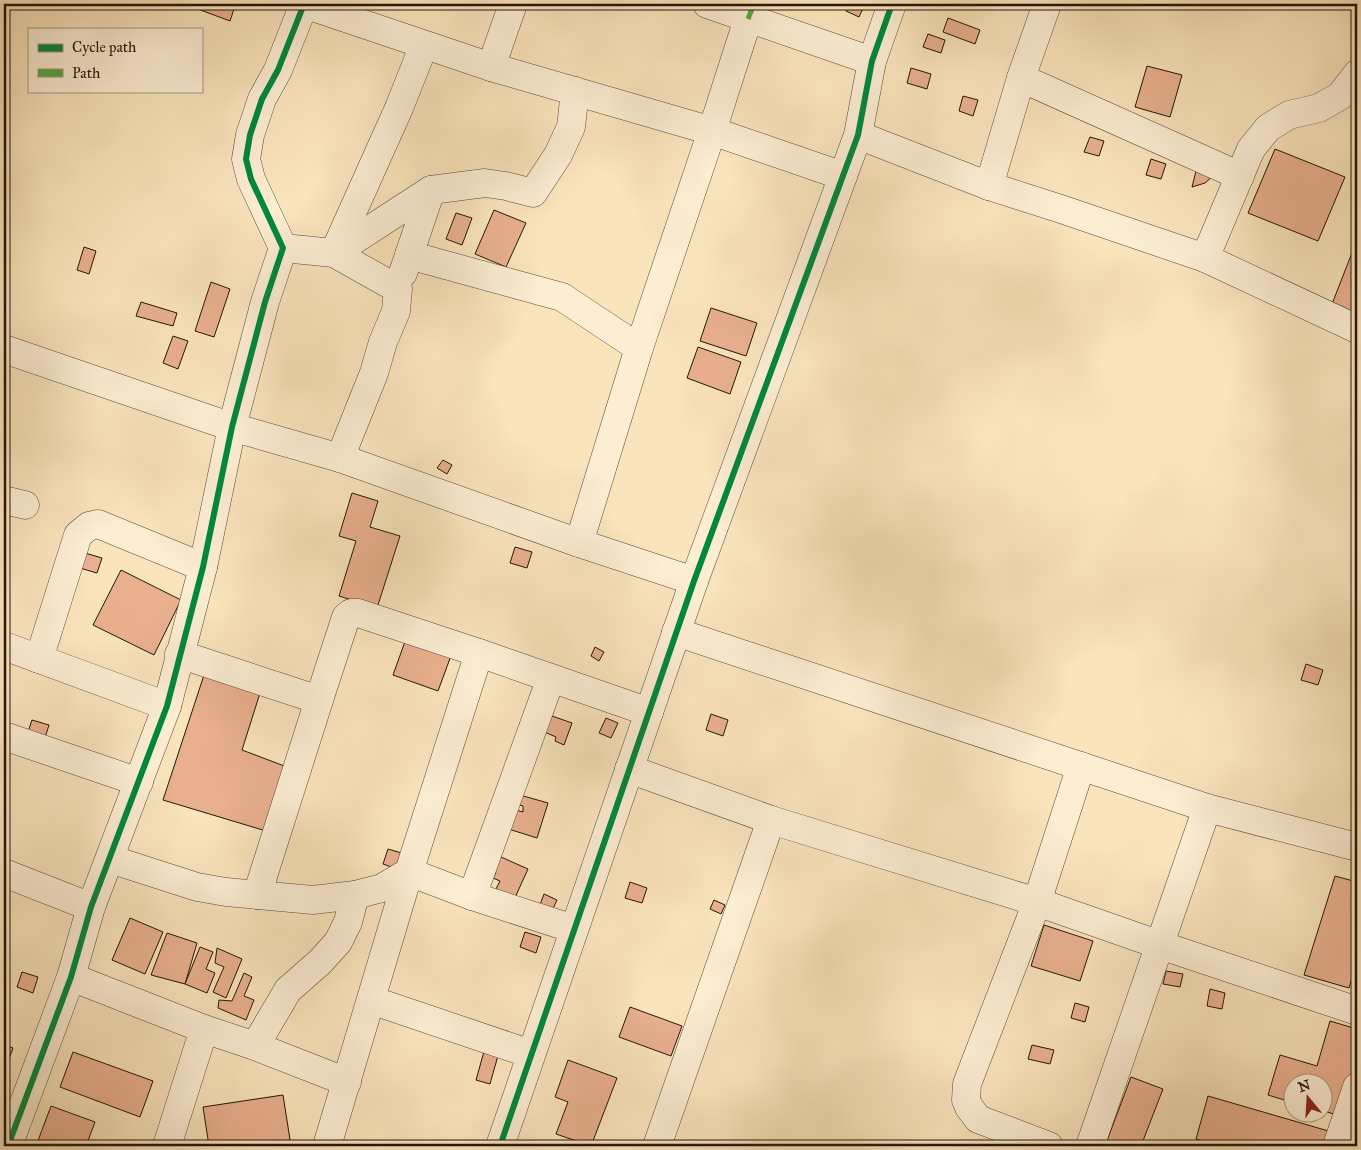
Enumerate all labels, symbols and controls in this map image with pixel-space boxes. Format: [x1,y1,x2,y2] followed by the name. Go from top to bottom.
[28,28,202,92] legend
[72,38,137,56] text: Cycle path
[72,64,101,82] text: Path
[1284,1072,1334,1122] north arrow
[1296,1076,1313,1096] text: N

